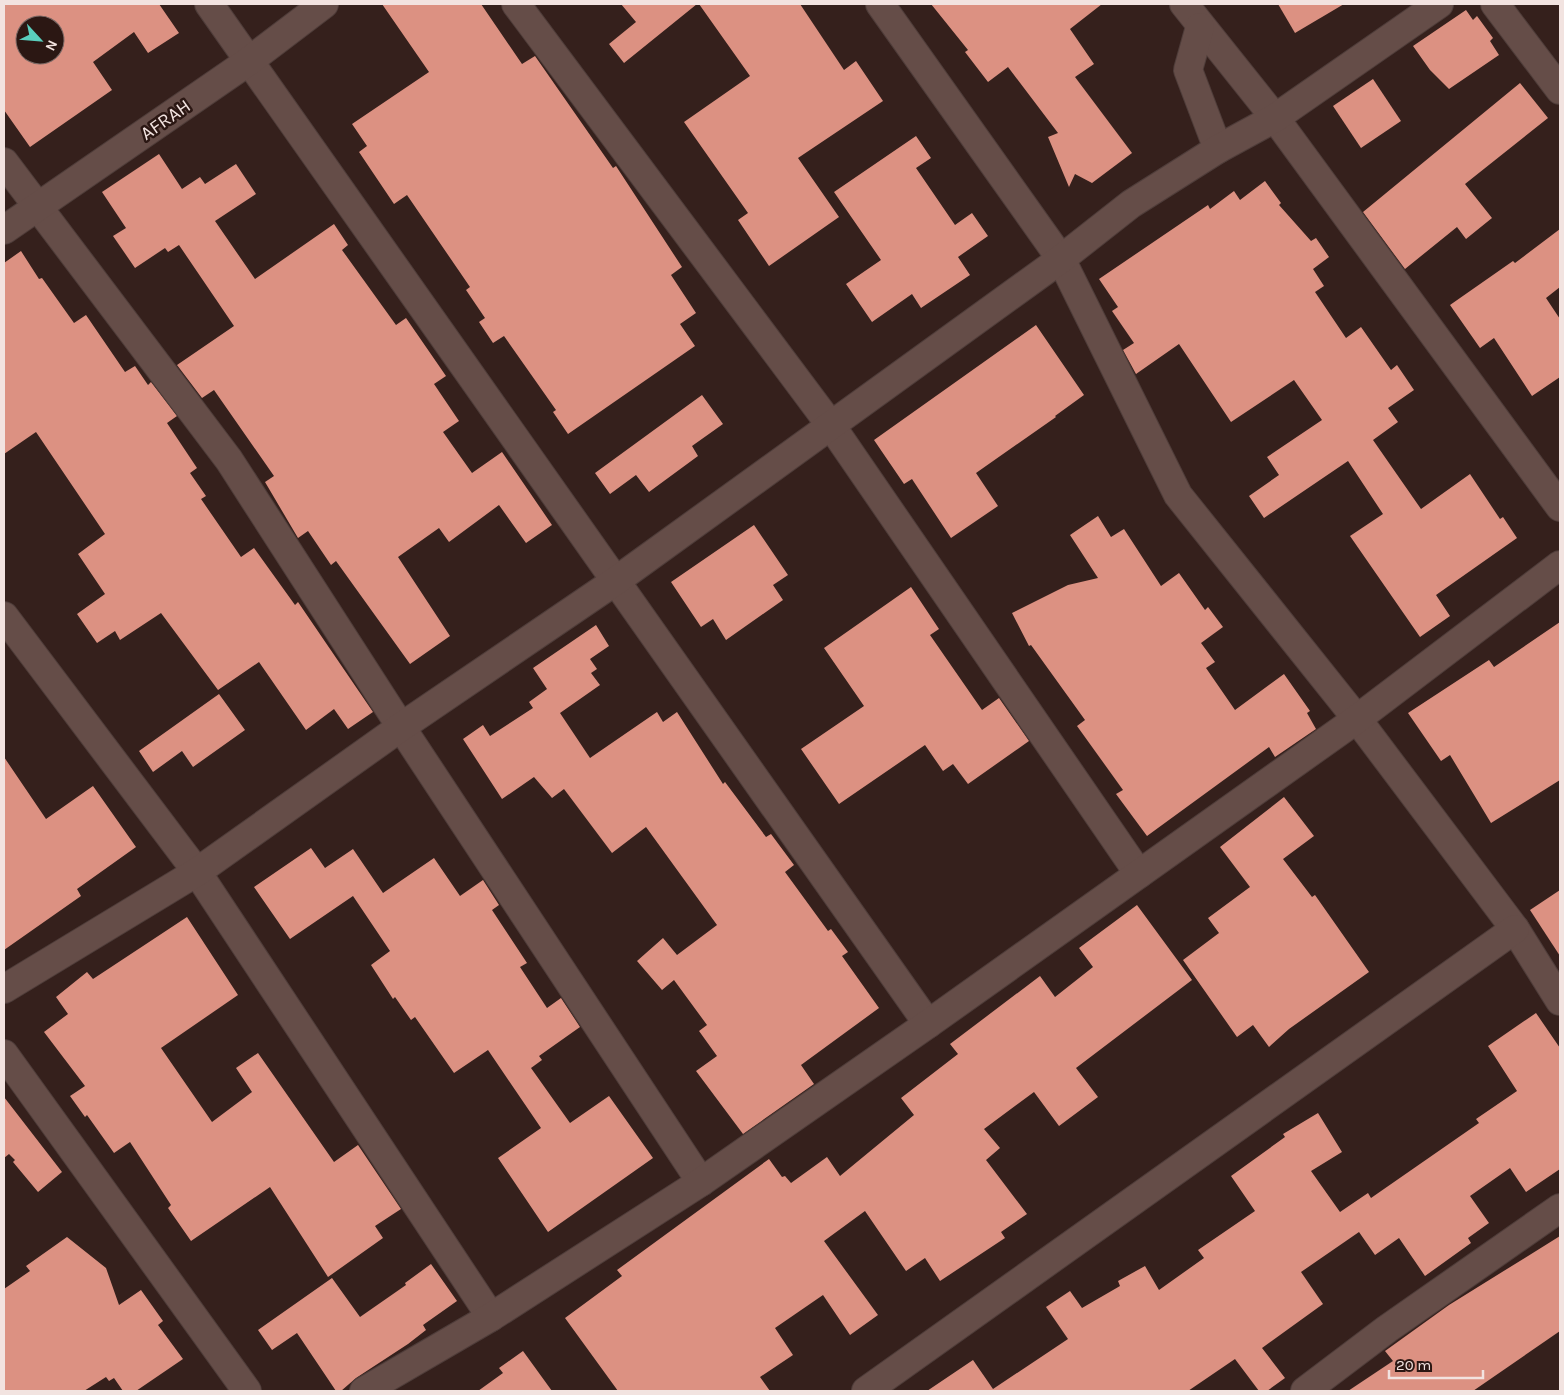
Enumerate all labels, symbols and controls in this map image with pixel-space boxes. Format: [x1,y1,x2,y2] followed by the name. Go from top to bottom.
[15,15,65,65] north arrow
[41,37,61,54] text: N
[136,95,195,145] street label: AFRAH
[1389,1348,1483,1380] scale bar
[1396,1356,1431,1374] text: 20 m

